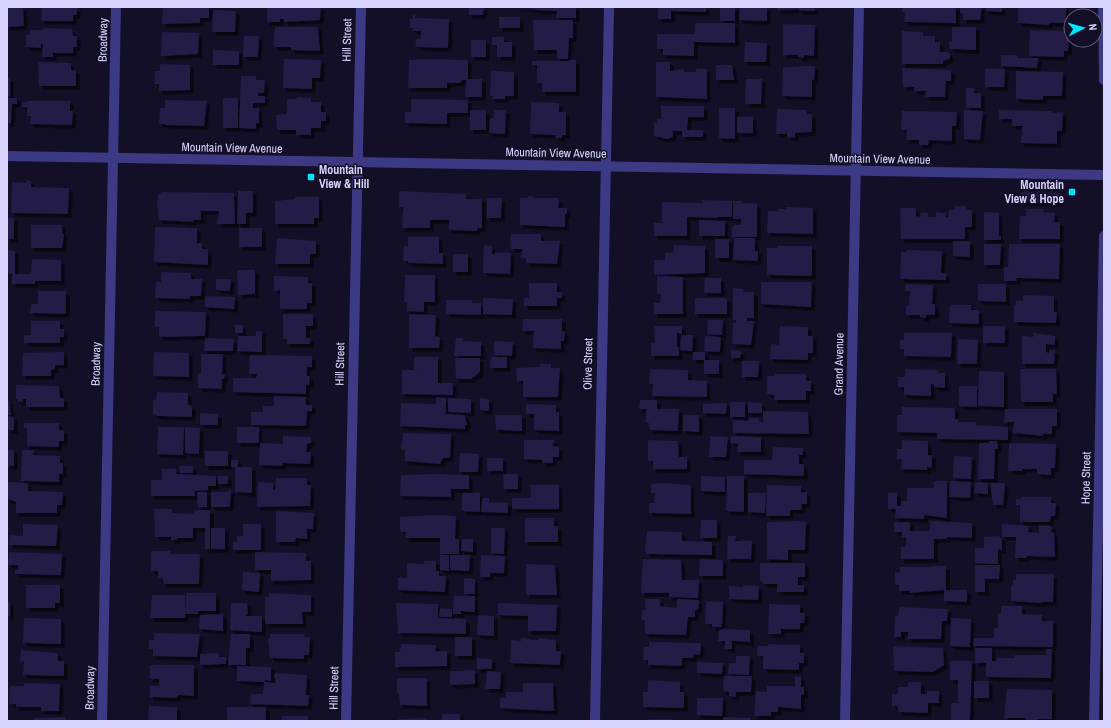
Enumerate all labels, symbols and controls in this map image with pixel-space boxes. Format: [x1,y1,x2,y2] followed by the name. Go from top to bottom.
[1063,8,1103,48] north arrow
[95,18,111,62] street label: Broadway
[339,18,355,62] street label: Hill Street
[1086,23,1100,31] text: N
[181,139,283,157] street label: Mountain View Avenue
[505,144,607,162] street label: Mountain View Avenue
[829,150,931,168] street label: Mountain View Avenue
[319,162,369,192] place label: Mountain View & Hill
[306,172,316,182] marker: Mountain View & Hill
[1005,177,1065,207] place label: Mountain View & Hope
[1067,187,1077,197] marker: Mountain View & Hope
[830,332,848,396] street label: Grand Avenue
[580,338,596,390] street label: Olive Street
[88,342,104,386] street label: Broadway
[332,342,348,386] street label: Hill Street
[1078,451,1094,504] street label: Hope Street
[82,666,98,710] street label: Broadway
[326,666,342,710] street label: Hill Street

